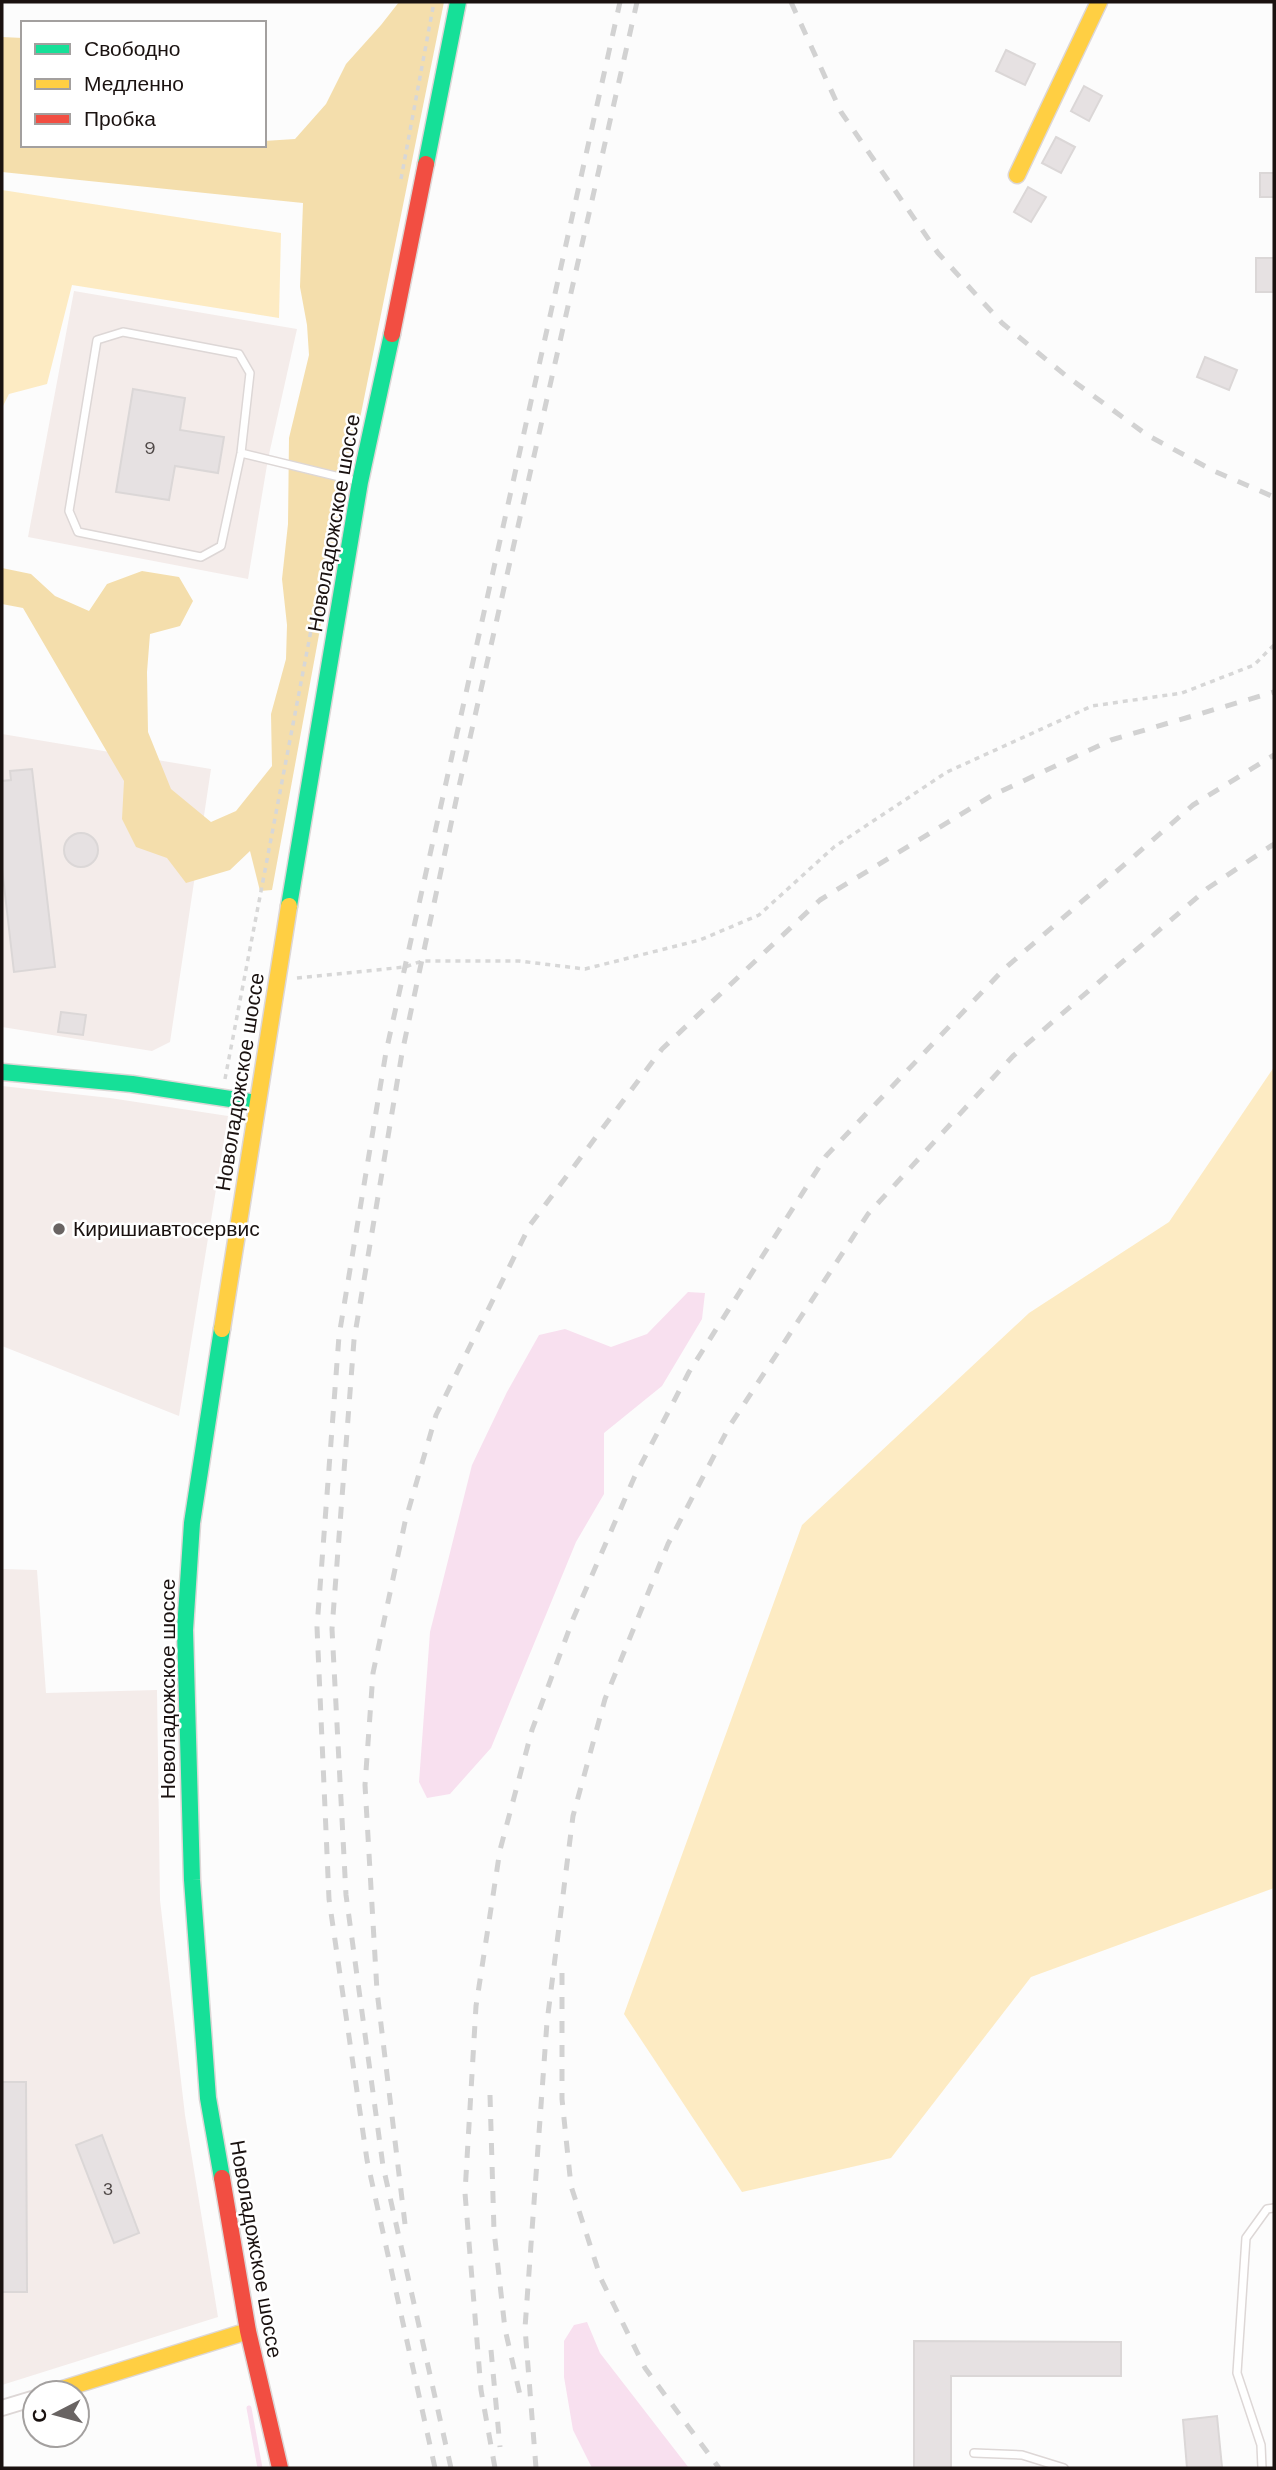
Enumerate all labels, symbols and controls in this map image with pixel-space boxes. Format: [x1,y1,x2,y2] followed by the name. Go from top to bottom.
[21,21,266,147] legend
[84,35,181,63] text: Свободно
[84,70,184,98] text: Медленно
[84,105,156,133] text: Пробка
[301,412,367,634] street label: Новоладожское шоссе
[144,436,156,460] house number: 9
[209,971,271,1193] street label: Новоладожское шоссе
[73,1215,260,1243] place label: Киришиавтосервис
[51,1221,67,1237] marker: Киришиавтосервис
[154,1579,182,1799] street label: Новоладожское шоссе
[223,2138,289,2360] street label: Новоладожское шоссе
[103,2177,113,2201] house number: 3
[21,2379,91,2449] north arrow
[26,2407,53,2424] text: С

